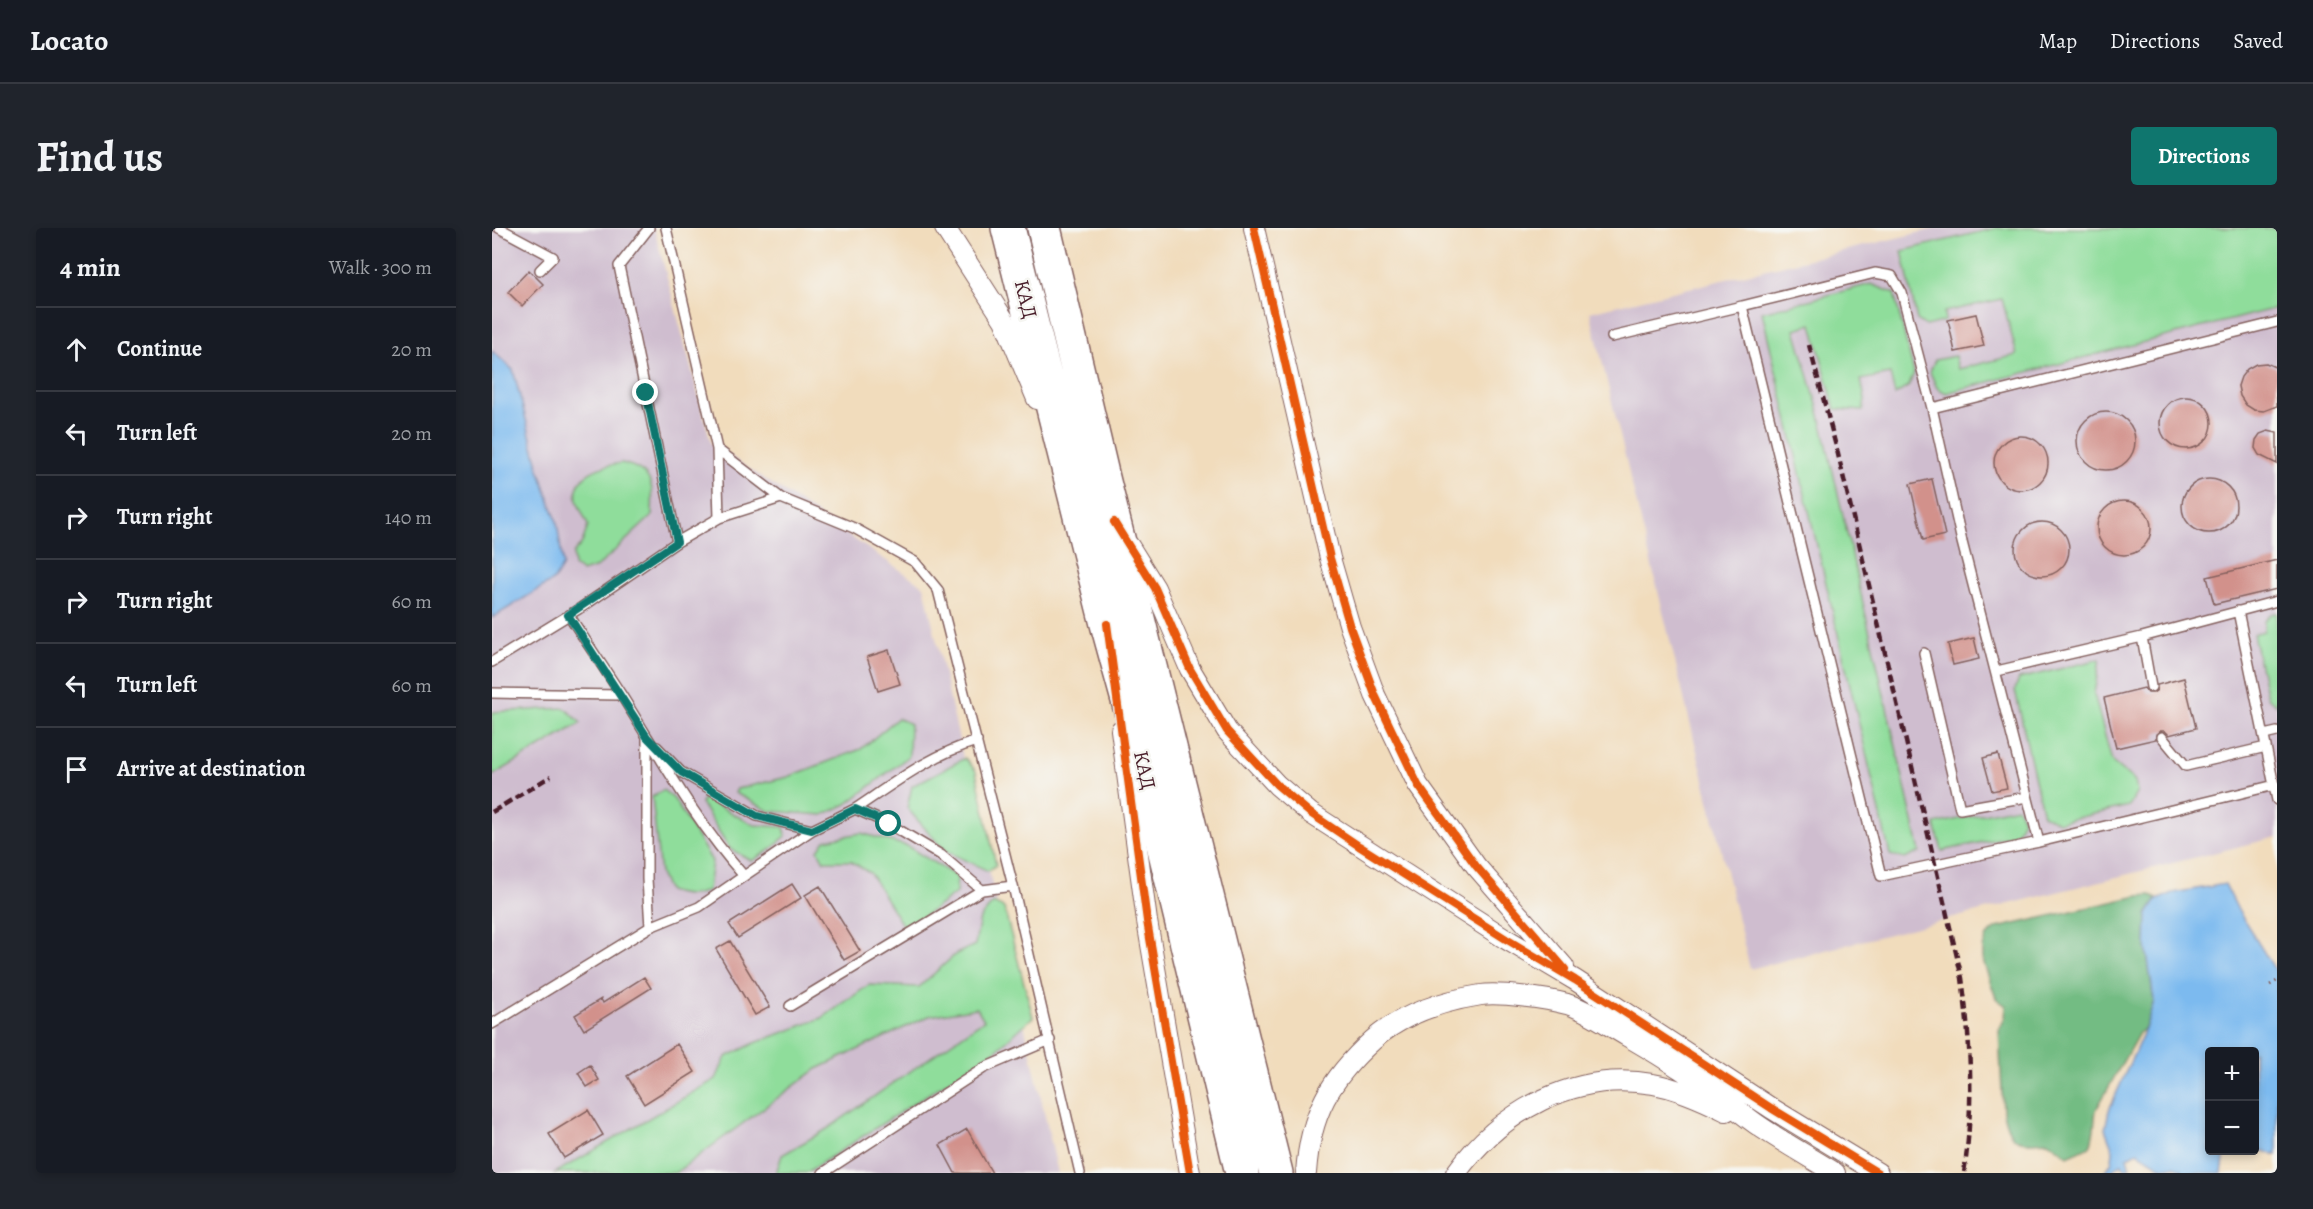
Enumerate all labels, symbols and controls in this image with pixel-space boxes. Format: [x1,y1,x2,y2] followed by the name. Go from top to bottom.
[30,22,108,60] text: Locato
[2039,27,2077,55] text: Map
[2110,27,2200,55] text: Directions
[2233,27,2283,55] text: Saved
[2131,127,2277,185] button: Directions
[36,128,163,185] text: Find us
[60,250,121,285] text: 4 min
[329,254,432,281] text: Walk · 300 m
[1008,277,1044,321] street label: КАД
[60,333,93,366] icon: ahead
[117,334,202,364] text: Continue
[391,336,432,363] text: 20 m
[632,379,658,405] route end
[60,417,93,450] icon: left
[117,418,197,448] text: Turn left
[391,420,432,447] text: 20 m
[60,501,93,534] icon: right
[117,502,213,532] text: Turn right
[385,504,432,531] text: 140 m
[60,585,93,618] icon: right
[117,586,213,616] text: Turn right
[392,588,432,615] text: 60 m
[60,669,93,702] icon: left
[117,670,197,700] text: Turn left
[392,672,432,699] text: 60 m
[1127,748,1163,792] street label: КАД
[60,753,93,786] icon: arrive
[117,754,306,784] text: Arrive at destination
[875,810,901,836] route start
[2205,1047,2259,1155] map controls
[2205,1047,2259,1101] button: +
[2205,1101,2259,1155] button: −

